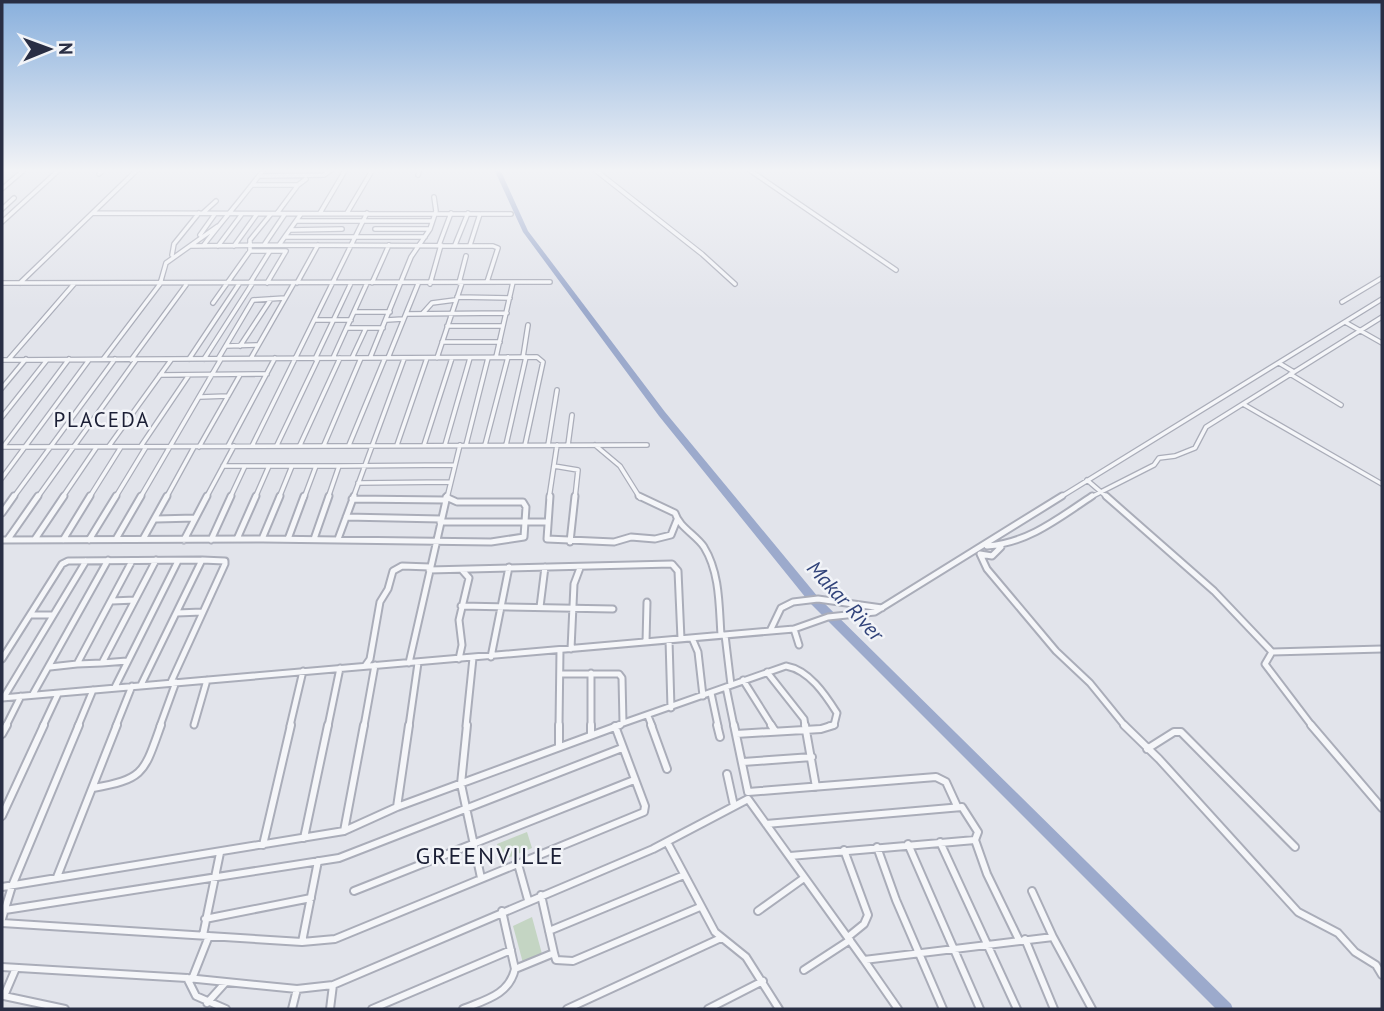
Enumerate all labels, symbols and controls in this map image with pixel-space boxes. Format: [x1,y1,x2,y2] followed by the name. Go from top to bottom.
[14,14,84,84] north arrow
[54,42,78,55] text: N
[53,406,151,433] district label: PLACEDA
[801,555,891,648] water label: Makar River
[415,840,565,871] district label: GREENVILLE

